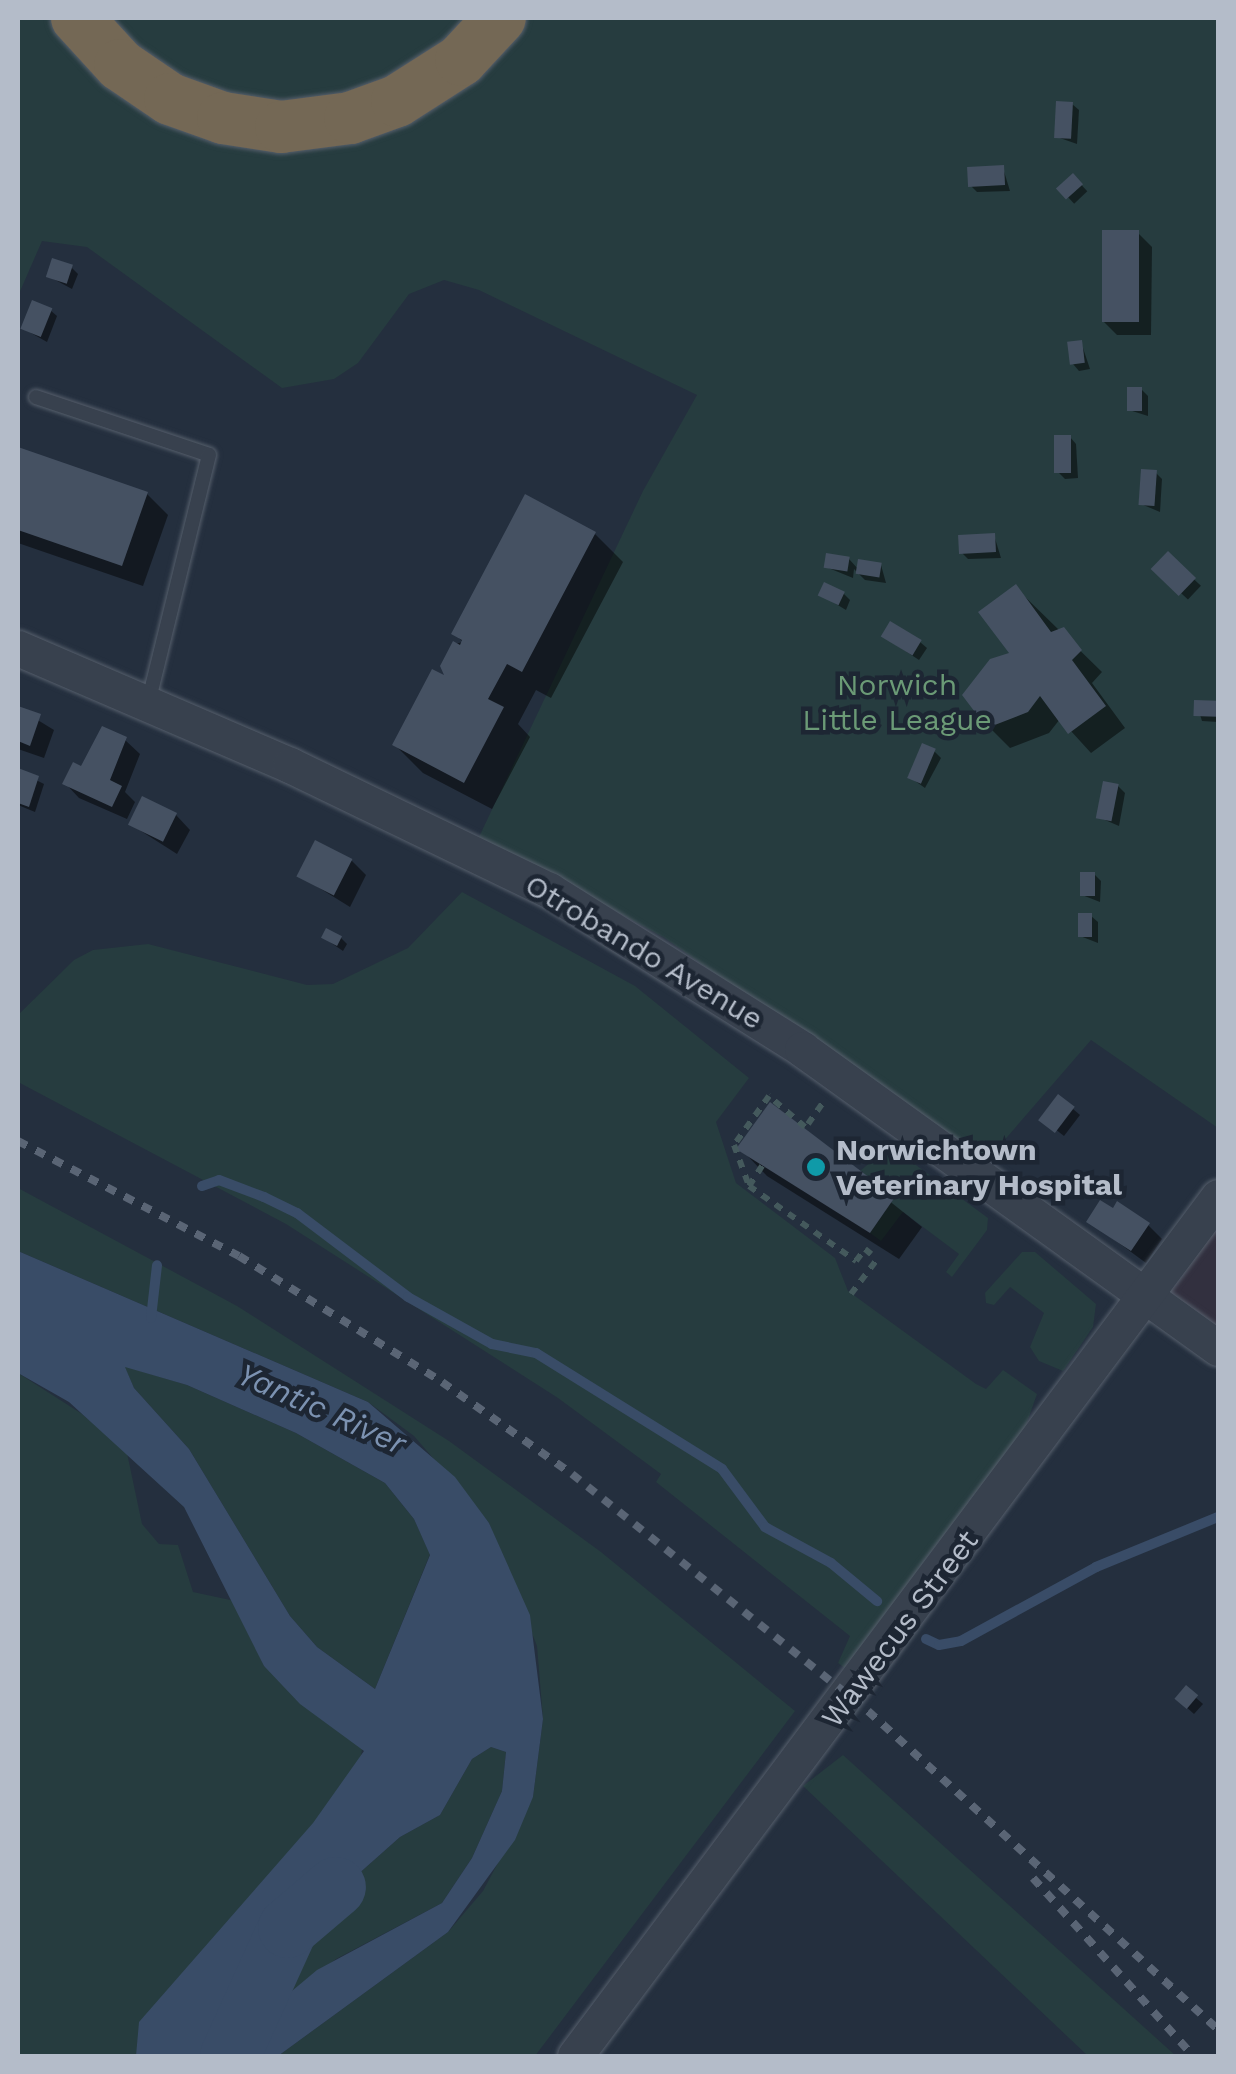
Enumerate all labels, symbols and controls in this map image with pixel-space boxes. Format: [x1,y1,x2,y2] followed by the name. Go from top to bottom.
[802,667,992,738] park label: Norwich Little League
[518,866,770,1038] street label: Otrobando Avenue
[836,1132,1123,1202] place label: Norwichtown Veterinary Hospital
[805,1156,827,1178] marker: Norwichtown Veterinary Hospital
[232,1355,412,1463] water label: Yantic River
[814,1523,986,1735] street label: Wawecus Street

